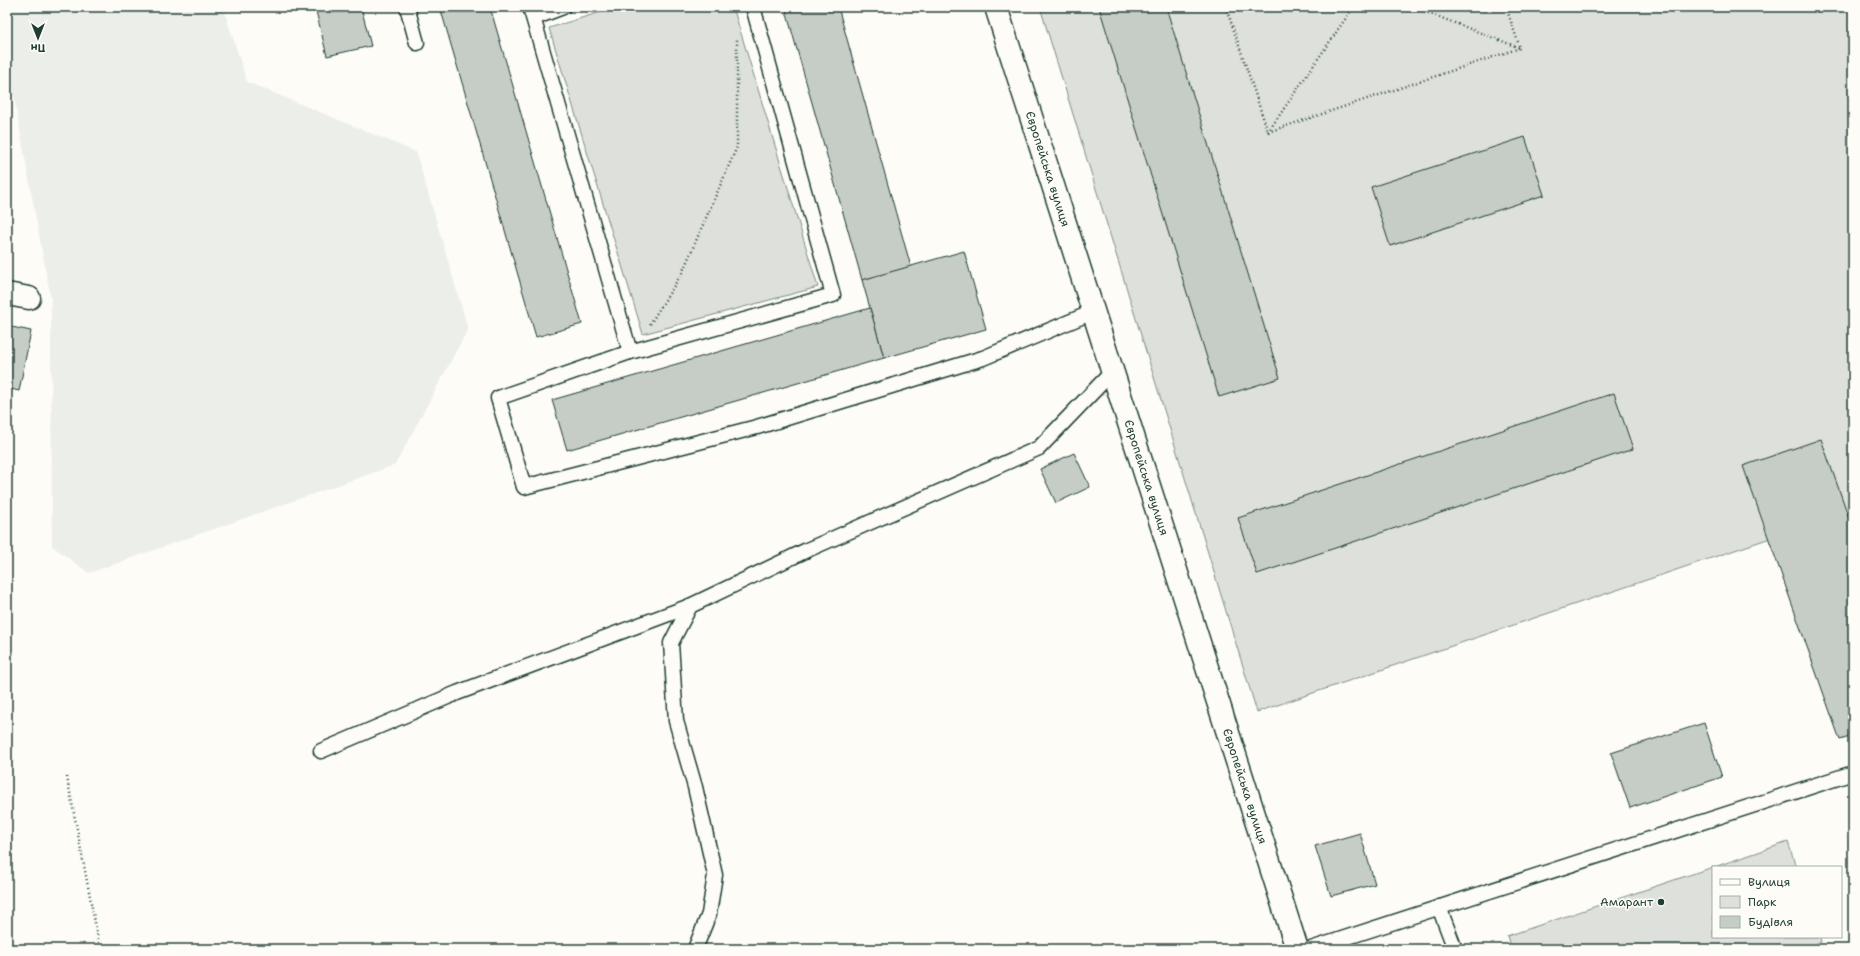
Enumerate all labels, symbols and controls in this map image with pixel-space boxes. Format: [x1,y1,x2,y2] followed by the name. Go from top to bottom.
[18,18,58,58] north arrow
[31,40,45,55] text: Пн
[1022,109,1074,229] street label: Європейська вулиця
[1120,418,1172,537] street label: Європейська вулиця
[1219,726,1271,846] street label: Європейська вулиця
[1712,866,1842,938] legend
[1748,874,1790,890] text: Вулиця
[1600,894,1654,910] place label: Амарант
[1748,894,1777,910] text: Парк
[1656,897,1666,907] marker: Амарант
[1748,914,1793,930] text: Будівля

